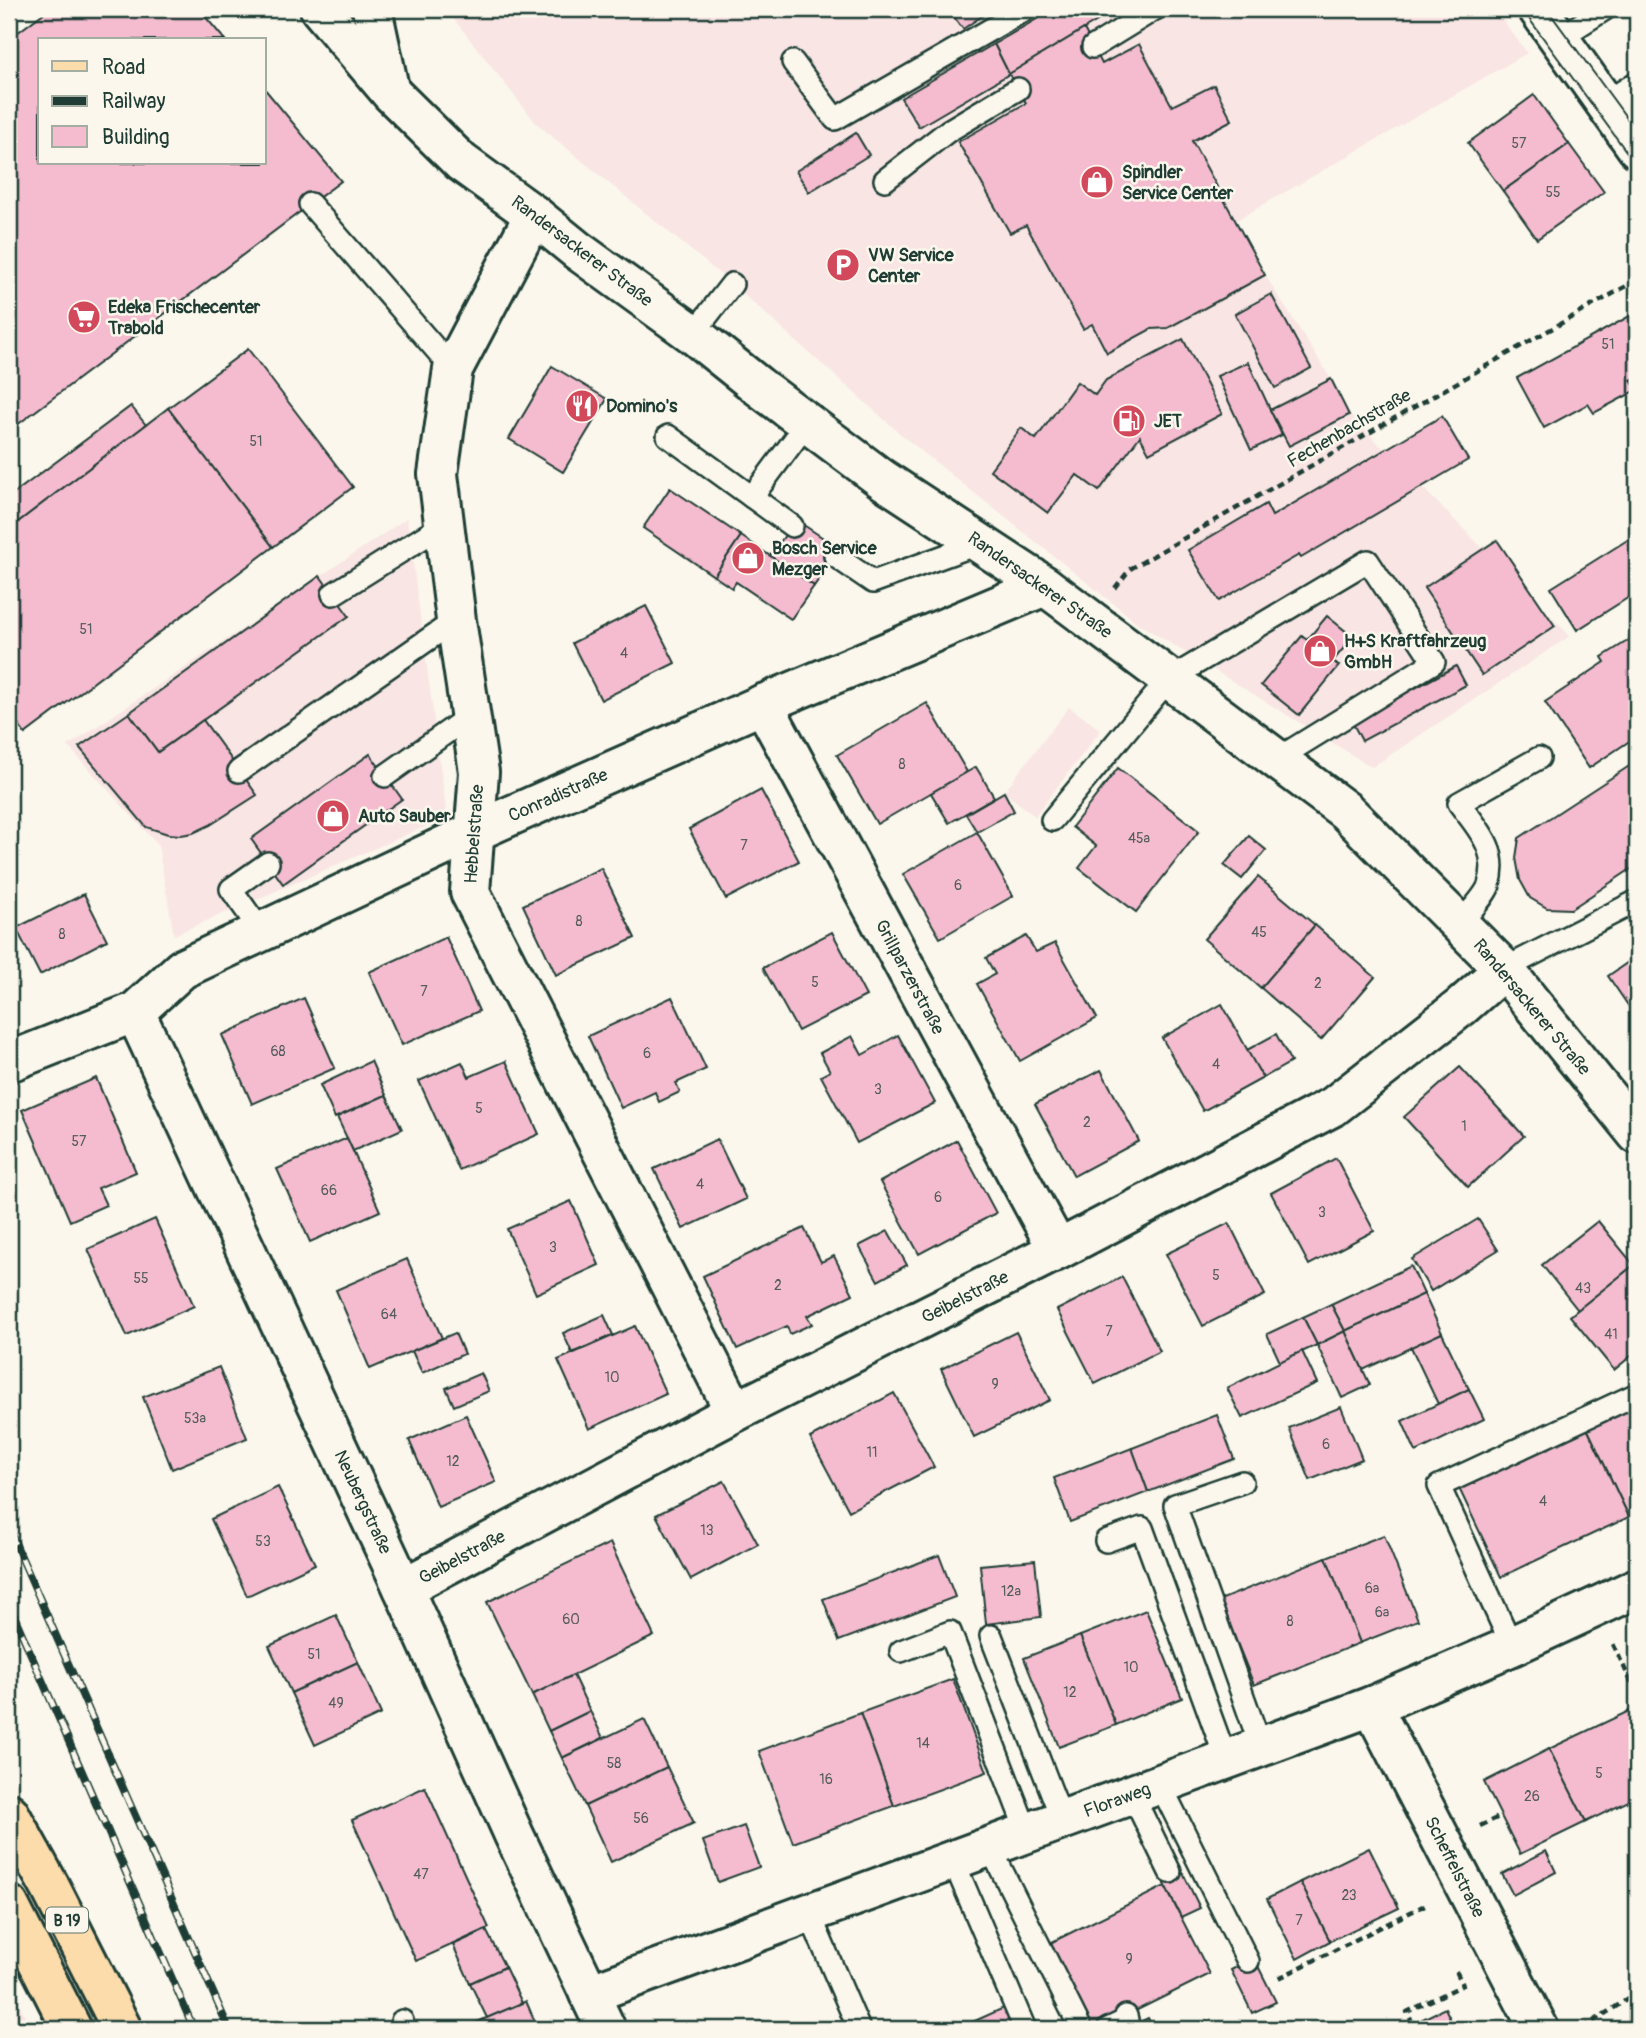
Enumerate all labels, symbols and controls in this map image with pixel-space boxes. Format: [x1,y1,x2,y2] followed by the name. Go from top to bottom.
[38,38,266,164] legend
[102,54,146,81] text: Road
[102,88,166,115] text: Railway
[102,124,169,151] text: Building
[1512,135,1527,152] house number: 57
[1122,161,1234,205] place label: Spindler Service Center
[1078,163,1116,201] shop icon: Spindler Service Center
[1545,184,1561,201] house number: 55
[506,191,657,312] street label: Randersackerer Straße
[868,244,955,288] place label: VW Service Center
[824,246,862,284] parking icon: VW Service Center
[107,296,261,340] place label: Edeka Frischecenter Trabold
[65,298,103,336] supermarket icon: Edeka Frischecenter Trabold
[1601,336,1615,353] house number: 51
[1283,384,1415,473] street label: Fechenbachstraße
[563,387,601,425] restaurant icon: Domino's
[606,395,678,418] place label: Domino's
[1110,402,1148,440] fuel station icon: JET
[1154,410,1182,433] place label: JET
[249,433,263,450] house number: 51
[963,527,1117,644] street label: Randersackerer Straße
[772,537,878,581] place label: Bosch Service Mezger
[729,539,767,577] shop icon: Bosch Service Mezger
[79,621,93,638] house number: 51
[1344,630,1486,674] place label: H+S Kraftfahrzeug GmbH
[1301,632,1339,670] shop icon: H+S Kraftfahrzeug GmbH
[620,645,628,662] house number: 4
[898,756,906,773] house number: 8
[505,763,612,828] street label: Conradistraße
[460,784,489,884] street label: Hebbelstraße
[314,797,352,835] shop icon: Auto Sauber
[358,805,451,828] place label: Auto Sauber
[1128,830,1150,847] house number: 45a
[740,837,748,854] house number: 7
[954,877,962,894] house number: 6
[575,913,583,930] house number: 8
[870,916,950,1039] street label: Grillparzerstraße
[1251,924,1267,941] house number: 45
[58,926,66,943] house number: 8
[1468,934,1596,1080] street label: Randersackerer Straße
[811,974,819,991] house number: 5
[1314,975,1322,992] house number: 2
[420,983,428,1000] house number: 7
[270,1043,286,1060] house number: 68
[643,1045,651,1062] house number: 6
[1212,1056,1220,1073] house number: 4
[874,1081,882,1098] house number: 3
[475,1100,483,1117] house number: 5
[1083,1114,1091,1131] house number: 2
[1461,1118,1467,1135] house number: 1
[72,1133,87,1150] house number: 57
[696,1176,704,1193] house number: 4
[321,1182,337,1199] house number: 66
[934,1189,942,1206] house number: 6
[1318,1204,1326,1221] house number: 3
[549,1239,557,1256] house number: 3
[918,1266,1013,1329] street label: Geibelstraße
[1212,1267,1220,1284] house number: 5
[133,1270,149,1287] house number: 55
[774,1277,782,1294] house number: 2
[1575,1280,1591,1297] house number: 43
[381,1306,397,1323] house number: 64
[1105,1323,1113,1340] house number: 7
[1604,1326,1618,1343] house number: 41
[604,1369,620,1386] house number: 10
[991,1376,999,1393] house number: 9
[184,1410,206,1427] house number: 53a
[1322,1436,1330,1453] house number: 6
[867,1444,877,1461] house number: 11
[328,1447,397,1558] street label: Neubergstraße
[446,1453,460,1470] house number: 12
[1539,1493,1547,1510] house number: 4
[700,1522,714,1539] house number: 13
[415,1525,510,1590] street label: Geibelstraße
[255,1533,271,1550] house number: 53
[1365,1580,1379,1597] house number: 6a
[1001,1583,1021,1600] house number: 12a
[1375,1604,1389,1621] house number: 6a
[562,1611,580,1628] house number: 60
[1286,1613,1294,1630] house number: 8
[307,1646,321,1663] house number: 51
[1123,1659,1139,1676] house number: 10
[1063,1684,1077,1701] house number: 12
[328,1695,344,1712] house number: 49
[916,1735,930,1752] house number: 14
[607,1755,621,1772] house number: 58
[1595,1765,1603,1782] house number: 5
[819,1771,833,1788] house number: 16
[1081,1778,1154,1823] street label: Floraweg
[1524,1788,1540,1805] house number: 26
[633,1810,649,1827] house number: 56
[1419,1813,1490,1922] street label: Scheffelstraße
[413,1866,429,1883] house number: 47
[1341,1887,1357,1904] house number: 23
[46,1908,88,1932] road number: B 19
[1295,1912,1303,1929] house number: 7
[1125,1951,1133,1968] house number: 9

